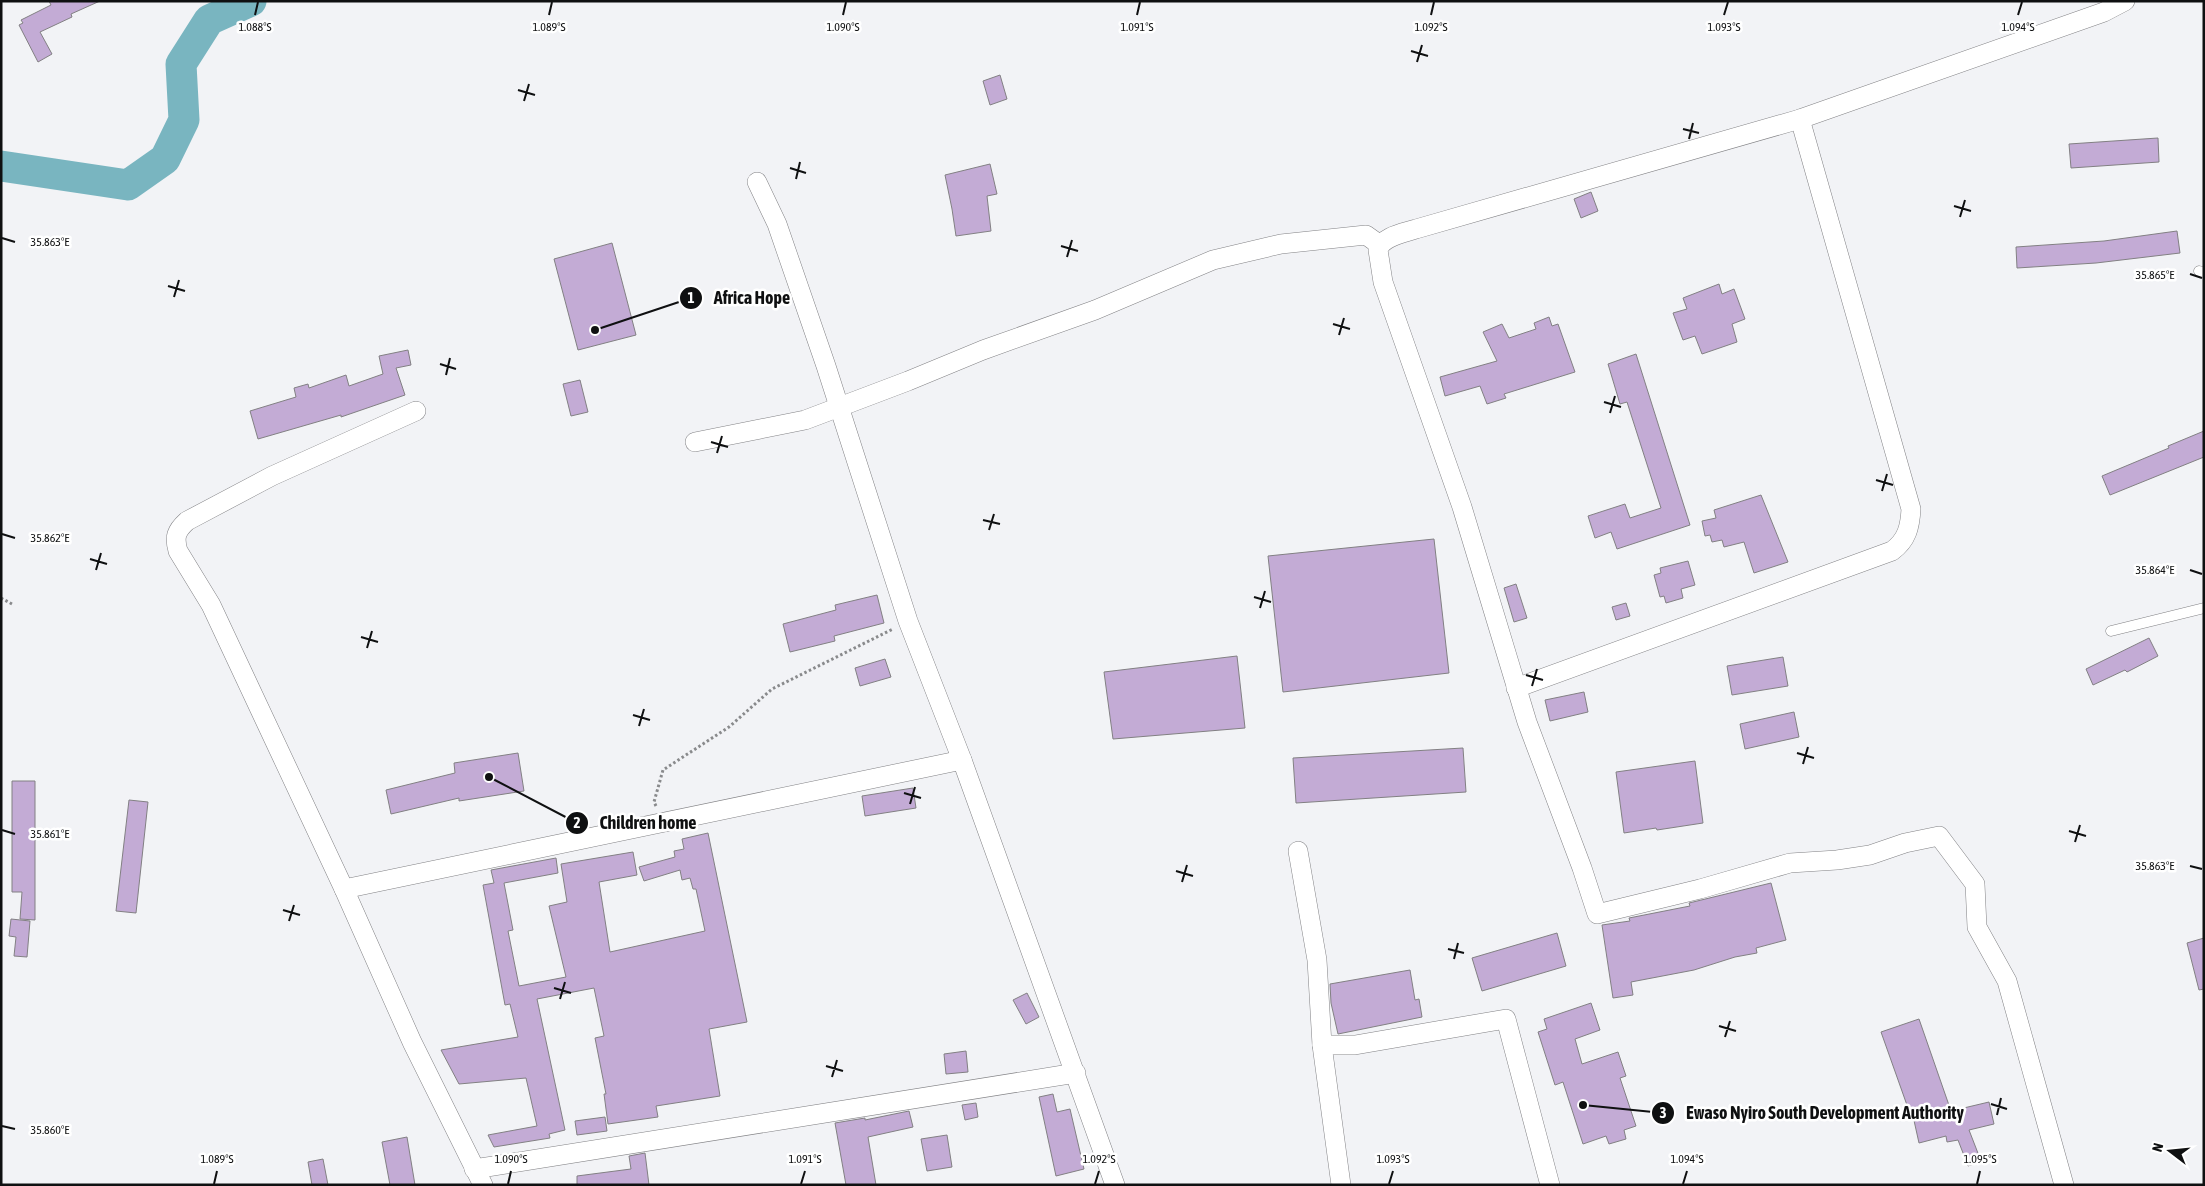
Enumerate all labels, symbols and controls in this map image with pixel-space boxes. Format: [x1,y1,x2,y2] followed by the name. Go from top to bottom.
[238,20,272,34] text: 1.088°S
[532,20,566,34] text: 1.089°S
[826,20,860,34] text: 1.090°S
[1120,20,1154,34] text: 1.091°S
[1414,20,1448,34] text: 1.092°S
[1707,20,1741,34] text: 1.093°S
[2001,20,2035,34] text: 1.094°S
[31,235,69,249] text: 35.863°E
[2136,268,2174,282] text: 35.865°E
[679,282,800,315] callout: Africa Hope
[713,287,790,308] text: Africa Hope
[687,289,695,306] text: 1
[31,531,69,545] text: 35.862°E
[2136,563,2174,577] text: 35.864°E
[564,807,706,840] callout: Children home
[599,812,697,833] text: Children home
[573,814,581,831] text: 2
[31,827,69,841] text: 35.861°E
[2136,859,2174,873] text: 35.863°E
[1651,1096,1974,1129] callout: Ewaso Nyiro South Development Authority
[1686,1102,1965,1123] text: Ewaso Nyiro South Development Authority
[1659,1104,1667,1121] text: 3
[31,1123,69,1137] text: 35.860°E
[2145,1126,2195,1176] north arrow
[2149,1141,2166,1154] text: N
[200,1152,234,1166] text: 1.089°S
[494,1152,528,1166] text: 1.090°S
[788,1152,822,1166] text: 1.091°S
[1082,1152,1116,1166] text: 1.092°S
[1376,1152,1410,1166] text: 1.093°S
[1670,1152,1704,1166] text: 1.094°S
[1963,1152,1997,1166] text: 1.095°S

